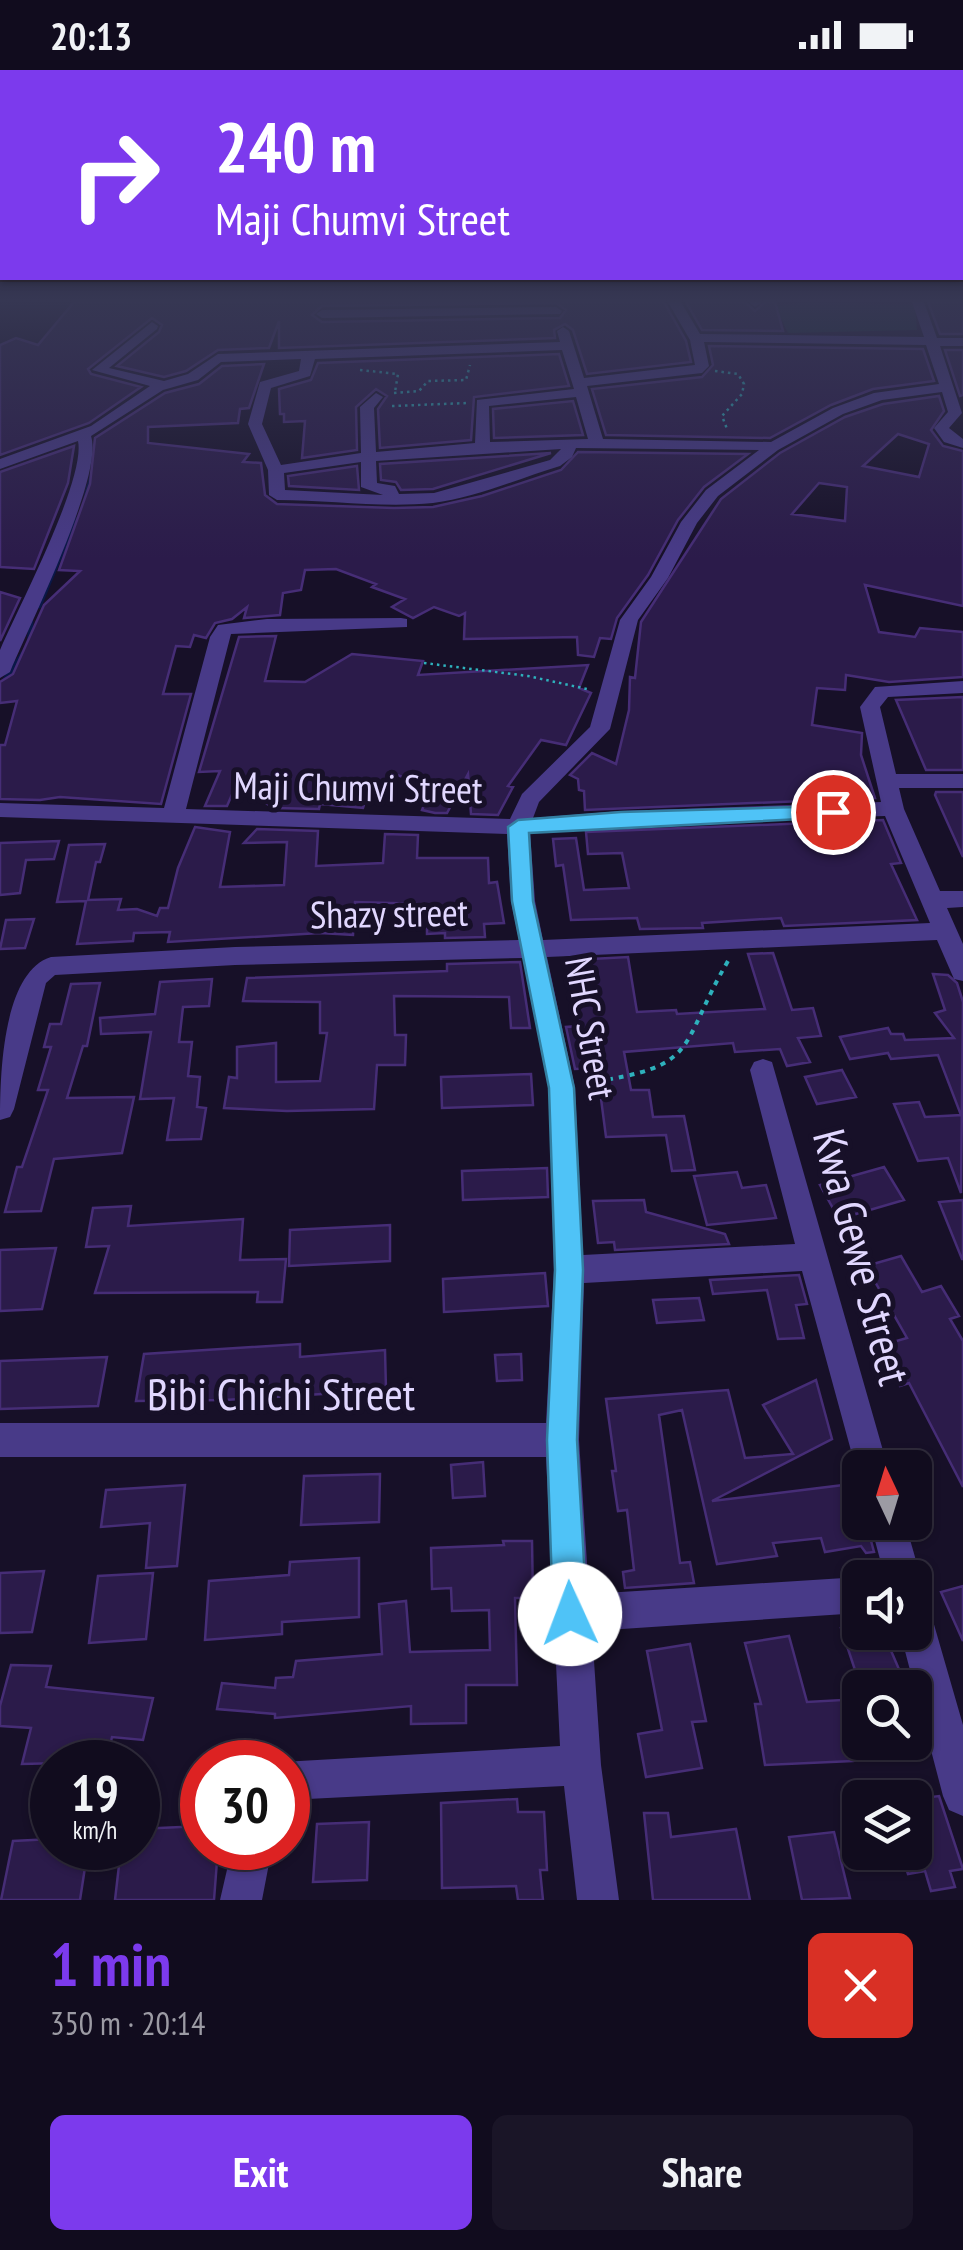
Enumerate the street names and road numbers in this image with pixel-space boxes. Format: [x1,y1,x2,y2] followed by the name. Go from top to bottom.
[233,760,483,813] street label: Maji Chumvi Street
[309,887,469,938] street label: Shazy street
[555,953,628,1103] street label: NHC Street
[801,1123,925,1391] street label: Kwa Gewe Street
[147,1364,416,1422] street label: Bibi Chichi Street

